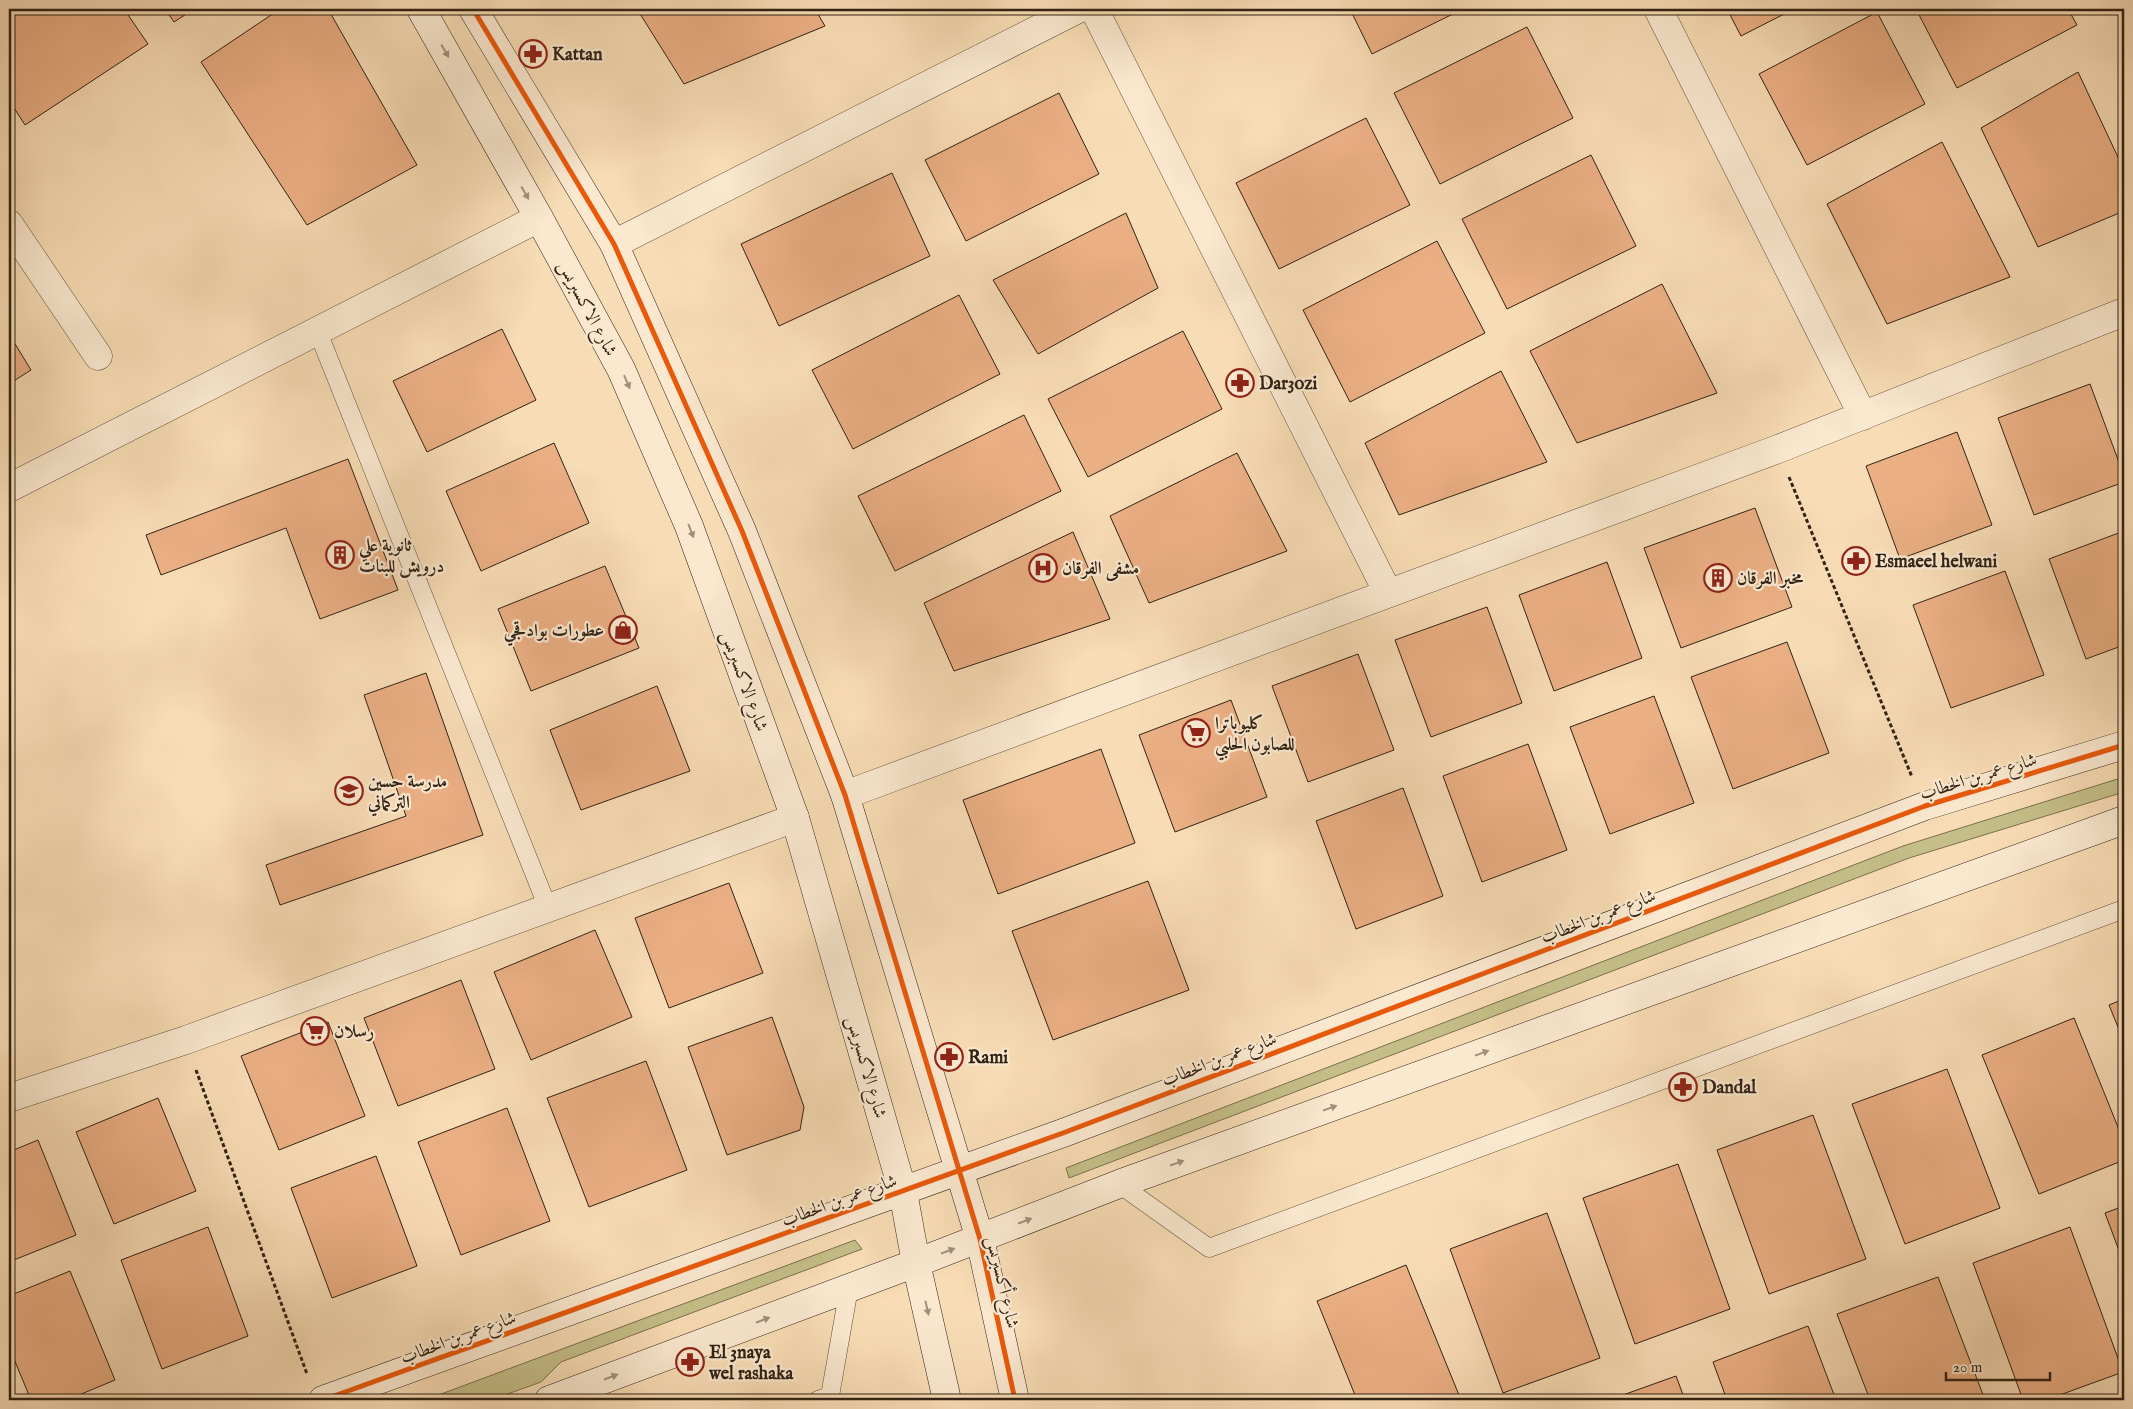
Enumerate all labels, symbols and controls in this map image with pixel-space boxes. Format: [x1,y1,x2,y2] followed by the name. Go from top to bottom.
[518,39,548,69] pharmacy icon: Kattan
[552,44,603,67] place label: Kattan
[440,45,449,58] one-way arrow
[520,186,529,199] one-way arrow
[550,257,622,362] street label: شارع الاكسبريس
[1225,368,1255,398] pharmacy icon: Dar3ozi
[1259,373,1318,396] place label: Dar3ozi
[623,375,631,389] one-way arrow
[687,524,695,539] one-way arrow
[358,535,444,579] place label: ثانوية علي درويش للبنات
[325,540,355,570] building icon: ثانوية علي درويش للبنات
[1841,546,1871,576] pharmacy icon: Esmaeel helwani
[1875,551,1997,574] place label: Esmaeel helwani
[1028,553,1058,583] hospital icon: مشفى الفرقان
[1062,558,1139,582] place label: مشفى الفرقان
[1703,563,1733,593] building icon: مخبر الفرقان
[1737,568,1804,591] place label: مخبر الفرقان
[608,615,638,645] shop icon: عطورات بوادقجي
[504,620,604,647] place label: عطورات بوادقجي
[713,628,772,736] street label: شارع الاكسبريس
[1215,713,1295,761] place label: كليوباترا للصابون الحلبي
[1181,718,1211,748] supermarket icon: كليوباترا للصابون الحلبي
[1917,749,2040,808] street label: شارع عمر بن الخطاب
[367,771,447,817] place label: مدرسة حسين التركماني
[334,776,364,806] school or university icon: مدرسة حسين التركماني
[1538,885,1660,952] street label: شارع عمر بن الخطاب
[838,1014,891,1122] street label: شارع الاكسبريس
[300,1016,330,1046] supermarket icon: رسلان
[334,1021,374,1044] place label: رسلان
[1159,1028,1281,1095] street label: شارع عمر بن الخطاب
[934,1042,964,1072] pharmacy icon: Rami
[968,1047,1008,1070] place label: Rami
[1475,1049,1490,1056] one-way arrow
[1668,1072,1698,1102] pharmacy icon: Dandal
[1702,1077,1757,1100] place label: Dandal
[1322,1104,1337,1111] one-way arrow
[1169,1159,1184,1166] one-way arrow
[779,1170,901,1235] street label: شارع عمر بن الخطاب
[1018,1217,1033,1225] one-way arrow
[978,1233,1026,1331] street label: شارع أكسبريس
[941,1247,956,1254] one-way arrow
[923,1301,931,1317] one-way arrow
[398,1307,520,1372] street label: شارع عمر بن الخطاب
[756,1316,771,1323] one-way arrow
[708,1342,795,1386] place label: El 3naya wel rashaka
[675,1347,705,1377] pharmacy icon: El 3naya wel rashaka
[1946,1349,2049,1381] scale bar
[1953,1358,1983,1377] text: 20 m
[604,1373,619,1381] one-way arrow

